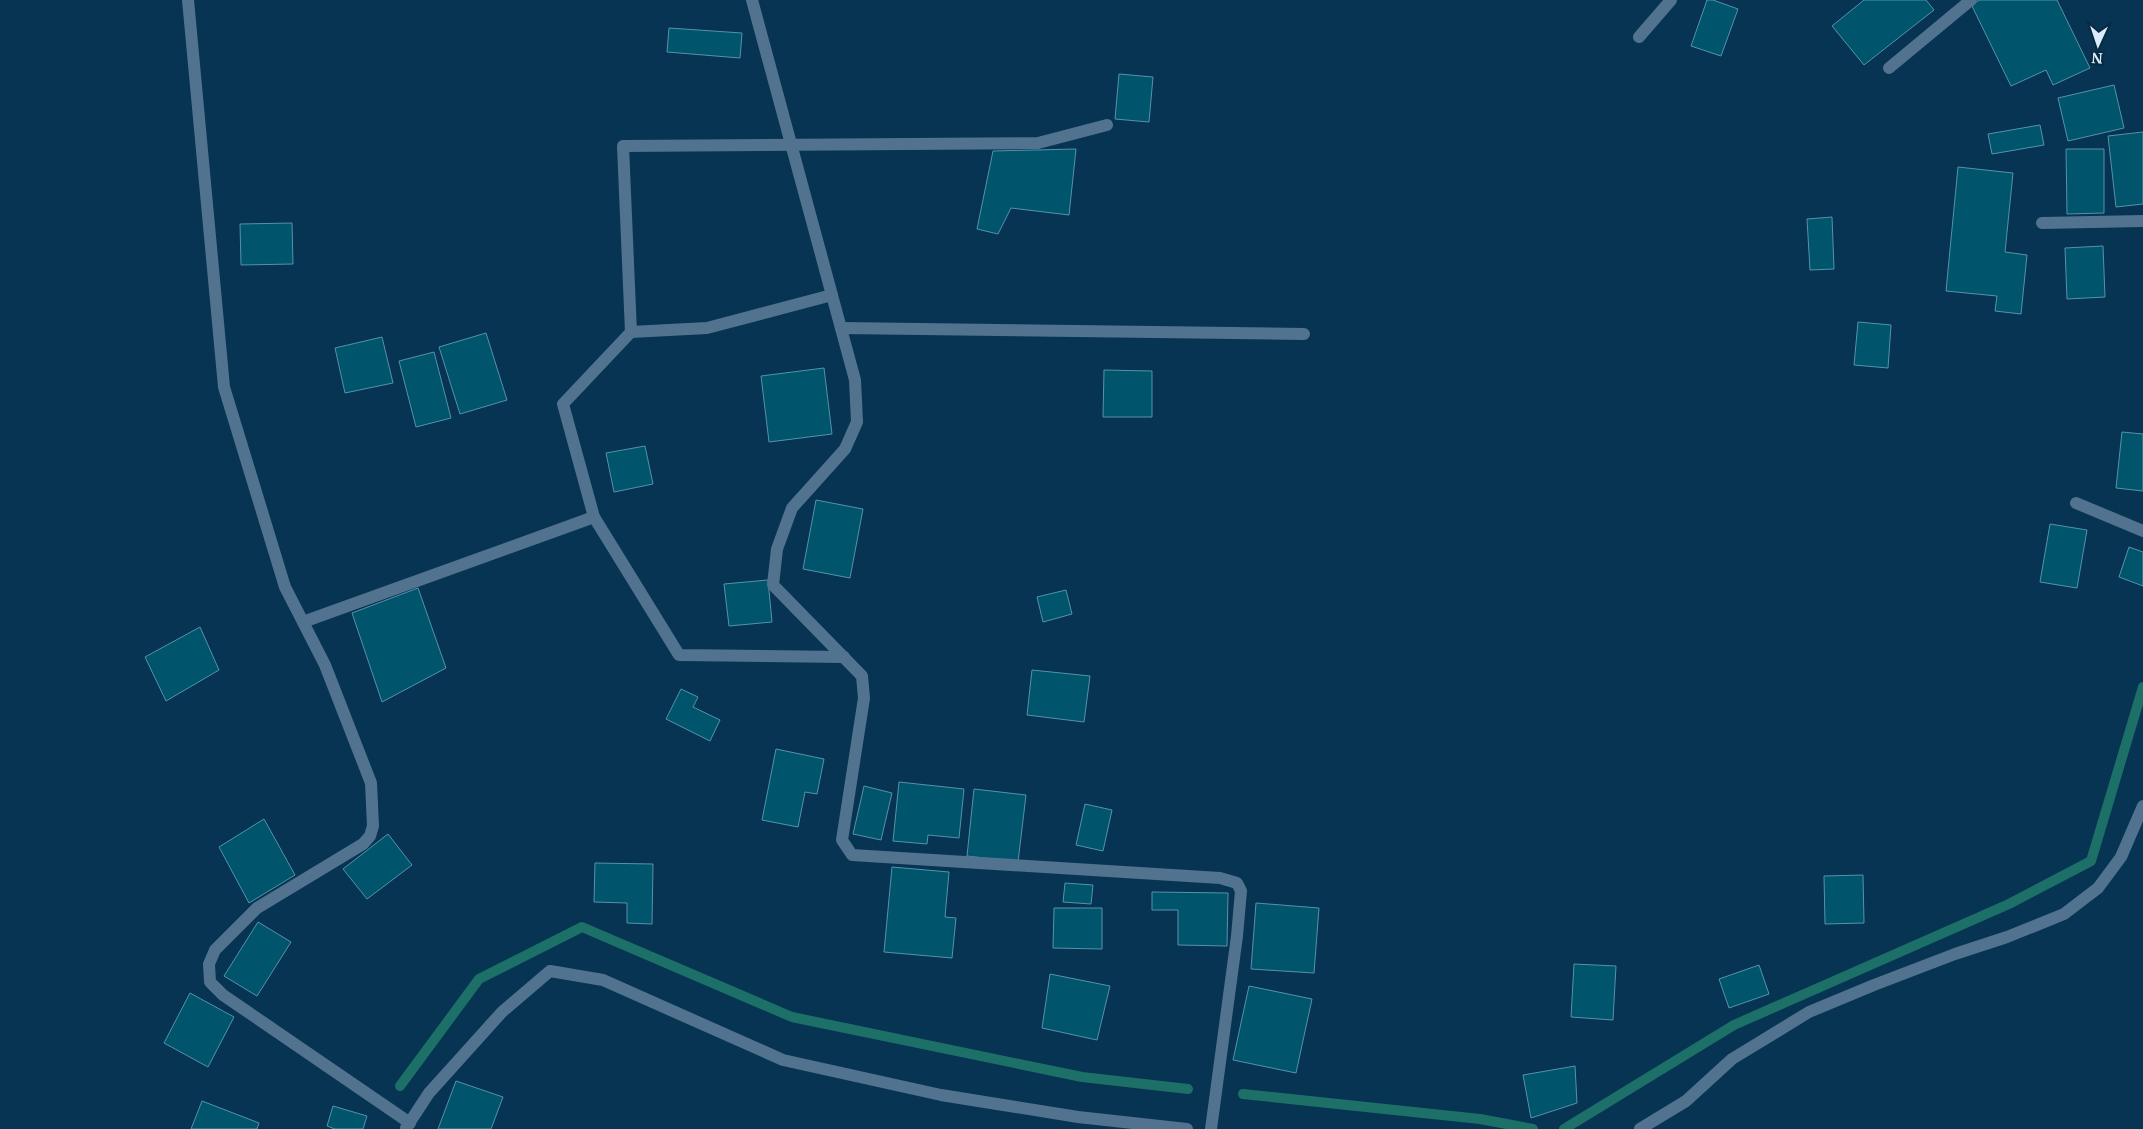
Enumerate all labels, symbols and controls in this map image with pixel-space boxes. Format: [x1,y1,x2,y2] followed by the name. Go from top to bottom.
[2073,20,2123,70] north arrow
[2091,49,2103,67] text: N

